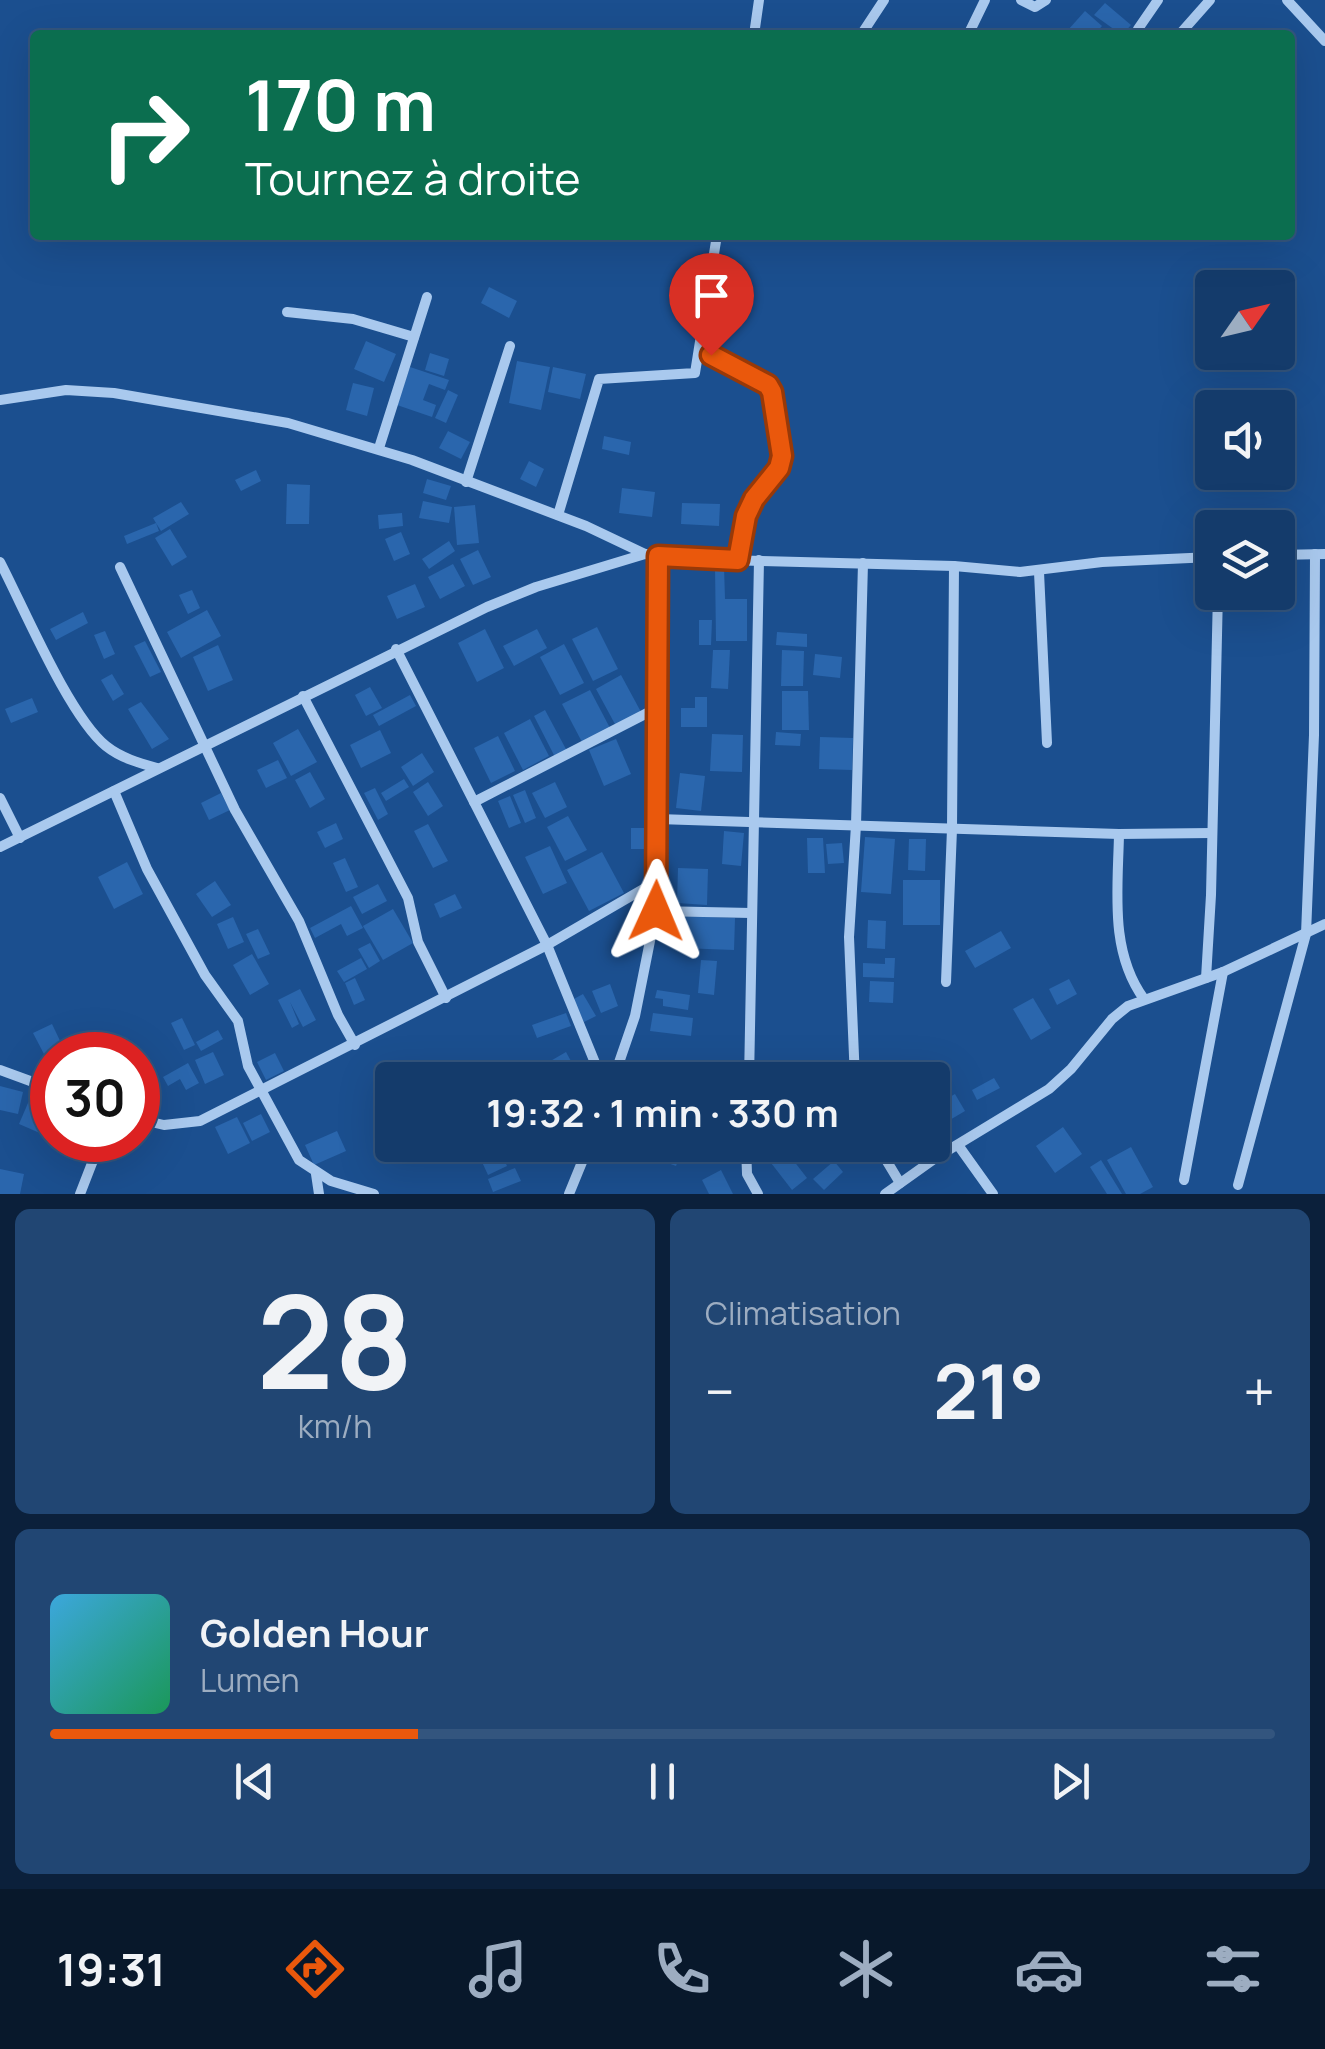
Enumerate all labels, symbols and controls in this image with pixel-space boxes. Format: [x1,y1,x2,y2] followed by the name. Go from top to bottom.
[245,56,436,152] text: 170 m
[80,70,210,200] icon: right
[245,147,581,209] text: Tournez à droite
[669,253,754,356] pin
[684,268,739,323] icon: arrive
[1195,270,1295,370] north arrow
[1195,270,1295,610] map controls
[1195,390,1295,490] button: sound
[1195,510,1295,610] button: layers
[604,859,708,963] position arrow
[30,1032,160,1162] speed limit sign: 30
[486,1086,839,1138] text: 19:32 · 1 min · 330 m
[256,1250,414,1428] text: 28
[705,1291,901,1335] text: Climatisation
[933,1339,1045,1442] text: 21°
[705,1353,735,1429] text: −
[1243,1353,1275,1429] text: +
[298,1404,372,1448] text: km/h
[200,1606,429,1658] text: Golden Hour
[200,1658,300,1702] text: Lumen
[227,1754,282,1809] icon: previous
[635,1754,690,1809] icon: pause
[1043,1754,1098,1809] icon: next
[280,1934,350,2004] icon: directions
[463,1934,533,2004] icon: music
[647,1934,717,2004] icon: phone
[831,1934,901,2004] icon: climate
[1014,1934,1084,2004] icon: car
[1198,1934,1268,2004] icon: filters
[57,1938,166,2000] text: 19:31

